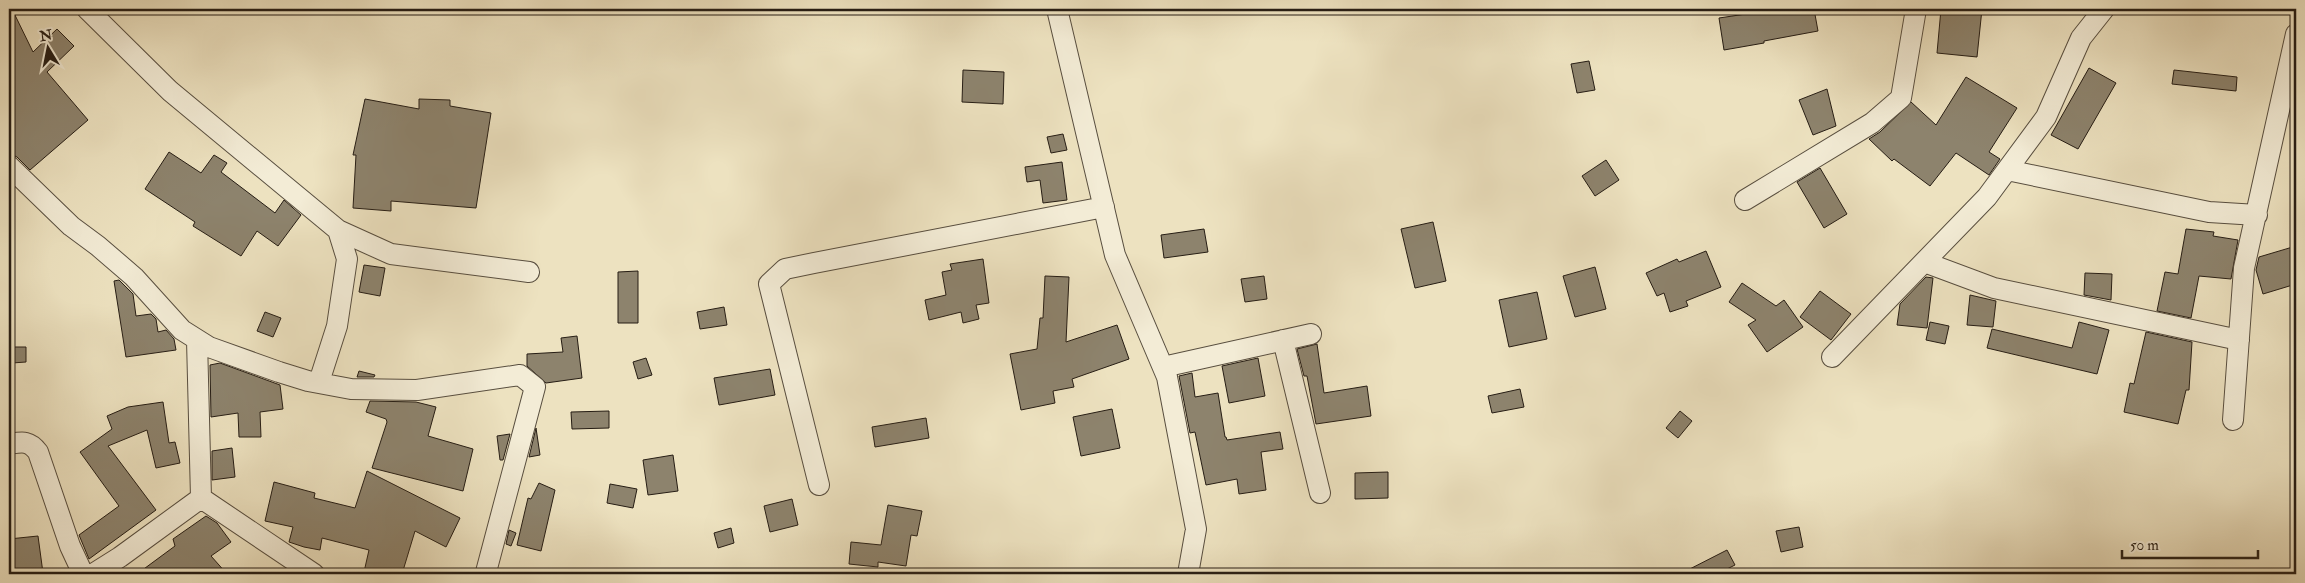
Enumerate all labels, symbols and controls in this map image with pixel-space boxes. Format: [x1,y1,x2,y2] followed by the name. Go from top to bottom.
[22,22,72,72] north arrow
[37,26,54,45] text: N
[2122,528,2259,560] scale bar
[2130,536,2159,555] text: 50 m

